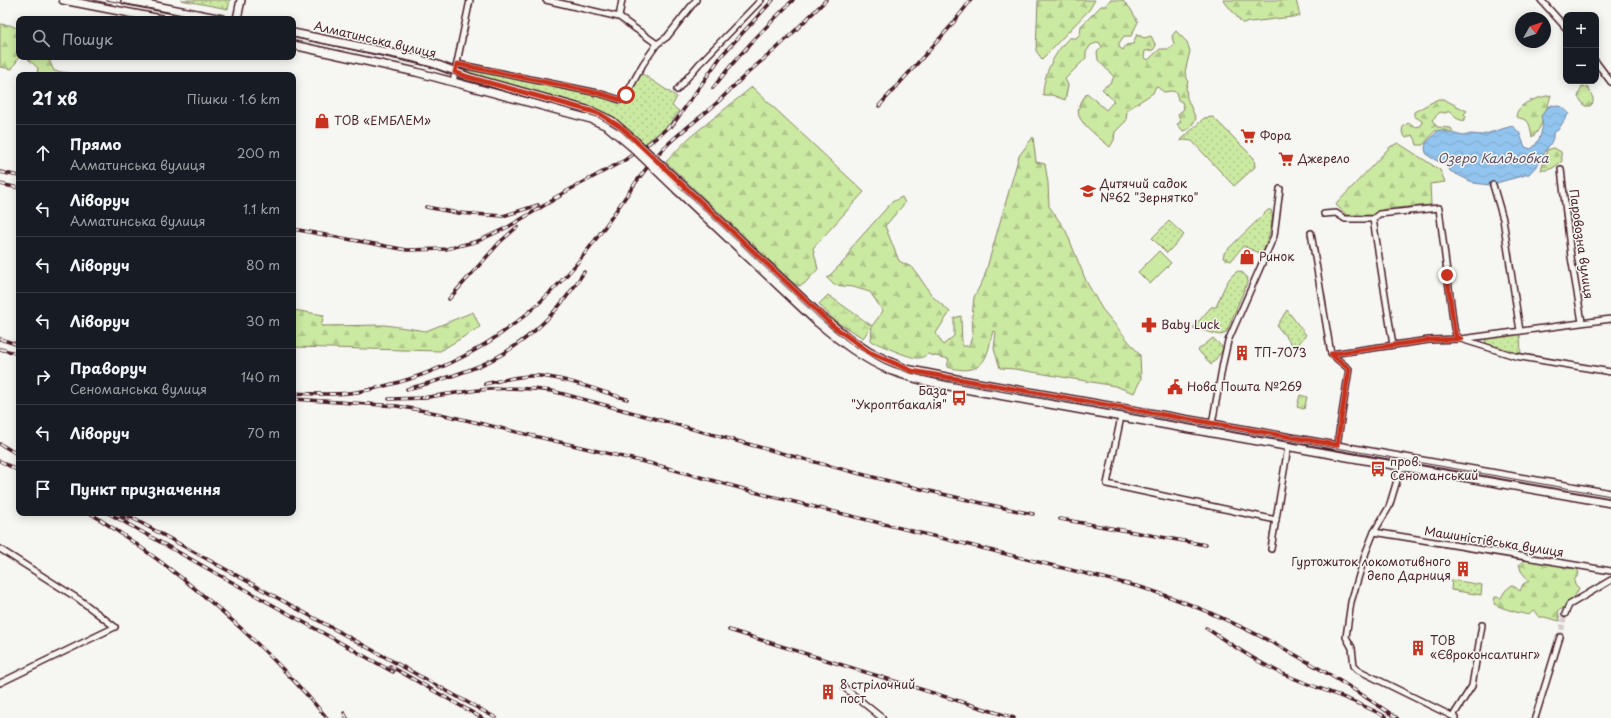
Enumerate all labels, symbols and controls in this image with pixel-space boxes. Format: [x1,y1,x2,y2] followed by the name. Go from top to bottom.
[1515,12,1551,48] north arrow
[1563,12,1599,84] map controls
[1563,12,1599,48] button: +
[16,16,296,60] search box
[312,16,438,62] street label: Алматинська вулиця
[30,27,52,49] icon: search
[62,27,113,50] text: Пошук
[1563,48,1599,84] button: −
[32,85,77,111] text: 21 хв
[617,86,635,104] route start
[187,89,280,108] text: Пішки · 1.6 km
[334,111,431,129] place label: ТОВ «ЕМБЛЕМ»
[313,112,331,130] shop icon: ТОВ «ЕМБЛЕМ»
[1260,126,1292,144] place label: Фора
[1239,127,1257,145] supermarket icon: Фора
[70,132,121,155] text: Прямо
[32,142,54,164] icon: ahead
[237,143,280,162] text: 200 m
[1438,148,1549,167] water label: Озеро Калдьобка
[1297,149,1350,167] place label: Джерело
[1277,150,1295,168] supermarket icon: Джерело
[70,155,206,174] text: Алматинська вулиця
[1099,174,1199,206] place label: Дитячий садок №62 "Зернятко"
[1079,182,1097,200] school or university icon: Дитячий садок №62 "Зернятко"
[70,188,130,211] text: Ліворуч
[1565,188,1599,300] street label: Паровозна вулиця
[32,198,54,220] icon: left
[243,199,280,218] text: 1.1 km
[70,211,206,230] text: Алматинська вулиця
[1259,247,1295,265] place label: Ринок
[1238,248,1256,266] shop icon: Ринок
[70,253,130,276] text: Ліворуч
[32,254,54,276] icon: left
[246,255,280,274] text: 80 m
[1438,266,1456,284] route end
[70,309,130,332] text: Ліворуч
[32,310,54,332] icon: left
[246,311,280,330] text: 30 m
[1161,315,1220,333] place label: Baby Luck
[1140,316,1158,334] pharmacy icon: Baby Luck
[1254,343,1307,361] place label: ТП-7073
[1233,344,1251,362] building icon: ТП-7073
[70,356,147,379] text: Праворуч
[32,366,54,388] icon: right
[241,367,280,386] text: 140 m
[1187,377,1302,395] place label: Нова Пошта №269
[1166,378,1184,396] public building icon: Нова Пошта №269
[70,379,207,398] text: Сеноманська вулиця
[851,381,947,413] place label: База "Укроптбакалія"
[950,389,968,407] bus stop icon: База "Укроптбакалія"
[70,421,130,444] text: Ліворуч
[32,422,54,444] icon: left
[247,423,280,442] text: 70 m
[1390,452,1478,484] place label: пров. Сеноманський
[1369,460,1387,478] bus stop icon: пров. Сеноманський
[70,477,221,500] text: Пункт призначення
[32,478,54,500] icon: arrive
[1423,521,1565,561] street label: Машиністівська вулиця
[1291,552,1451,584] place label: Гуртожиток локомотивного депо Дарниця
[1454,560,1472,578] building icon: Гуртожиток локомотивного депо Дарниця
[1430,631,1540,663] place label: ТОВ «Євроконсалтинг»
[1409,639,1427,657] building icon: ТОВ «Євроконсалтинг»
[840,675,915,707] place label: 8 стрілочний пост
[819,683,837,701] building icon: 8 стрілочний пост

